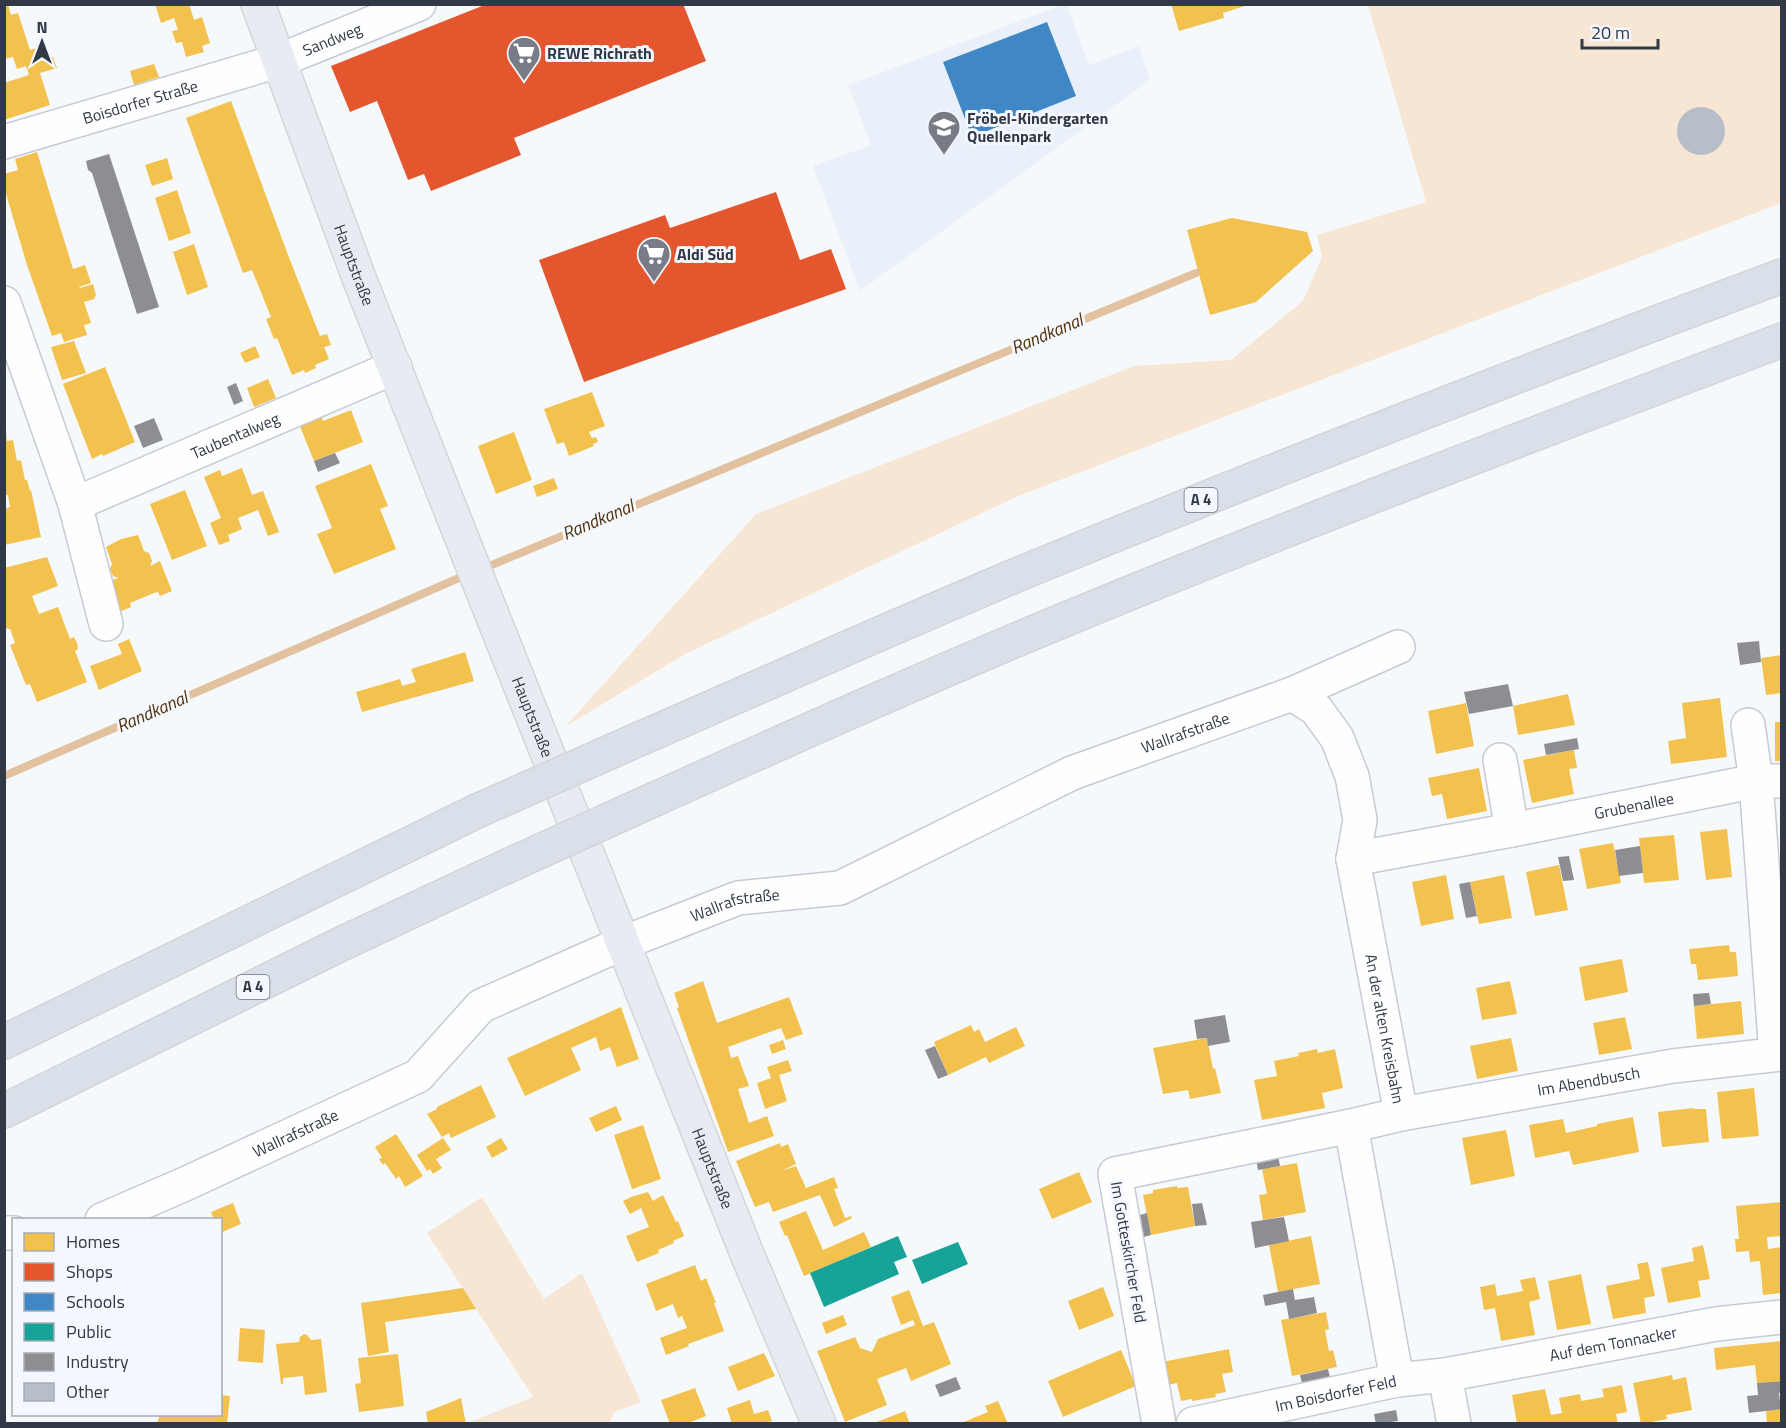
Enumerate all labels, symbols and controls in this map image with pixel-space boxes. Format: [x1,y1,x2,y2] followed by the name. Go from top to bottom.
[12,12,72,72] north arrow
[1582,12,1658,50] scale bar
[36,15,48,39] text: N
[299,16,365,62] street label: Sandweg
[1591,19,1630,46] text: 20 m
[506,35,542,82] supermarket icon: REWE Richrath
[547,41,652,65] place label: REWE Richrath
[80,73,201,130] street label: Boisdorfer Straße
[967,106,1108,148] place label: Fröbel-Kindergarten Quellenpark
[926,109,962,156] school or university icon: Fröbel-Kindergarten Quellenpark
[328,221,381,309] street label: Hauptstraße
[636,236,672,283] supermarket icon: Aldi Süd
[677,242,734,266] place label: Aldi Süd
[1007,306,1089,361] water label: Randkanal
[187,406,283,465] street label: Taubentalweg
[1184,488,1218,512] road number: A 4
[558,492,640,547] water label: Randkanal
[506,673,560,761] street label: Hauptstraße
[112,683,194,739] water label: Randkanal
[1138,705,1233,759] street label: Wallrafstraße
[1592,786,1676,825] street label: Grubenallee
[687,882,781,928] street label: Wallrafstraße
[1359,952,1411,1106] street label: An der alten Kreisbahn
[236,975,270,999] road number: A 4
[1535,1060,1642,1102] street label: Im Abendbusch
[248,1103,342,1163] street label: Wallrafstraße
[686,1124,740,1212] street label: Hauptstraße
[1105,1179,1153,1325] street label: Im Gotteskircher Feld
[12,1218,222,1416] legend
[66,1228,120,1255] text: Homes
[66,1258,113,1285] text: Shops
[66,1288,125,1315] text: Schools
[66,1318,112,1345] text: Public
[1547,1320,1679,1367] street label: Auf dem Tonnacker
[66,1348,129,1375] text: Industry
[1273,1368,1399,1418] street label: Im Boisdorfer Feld
[66,1378,109,1405] text: Other

